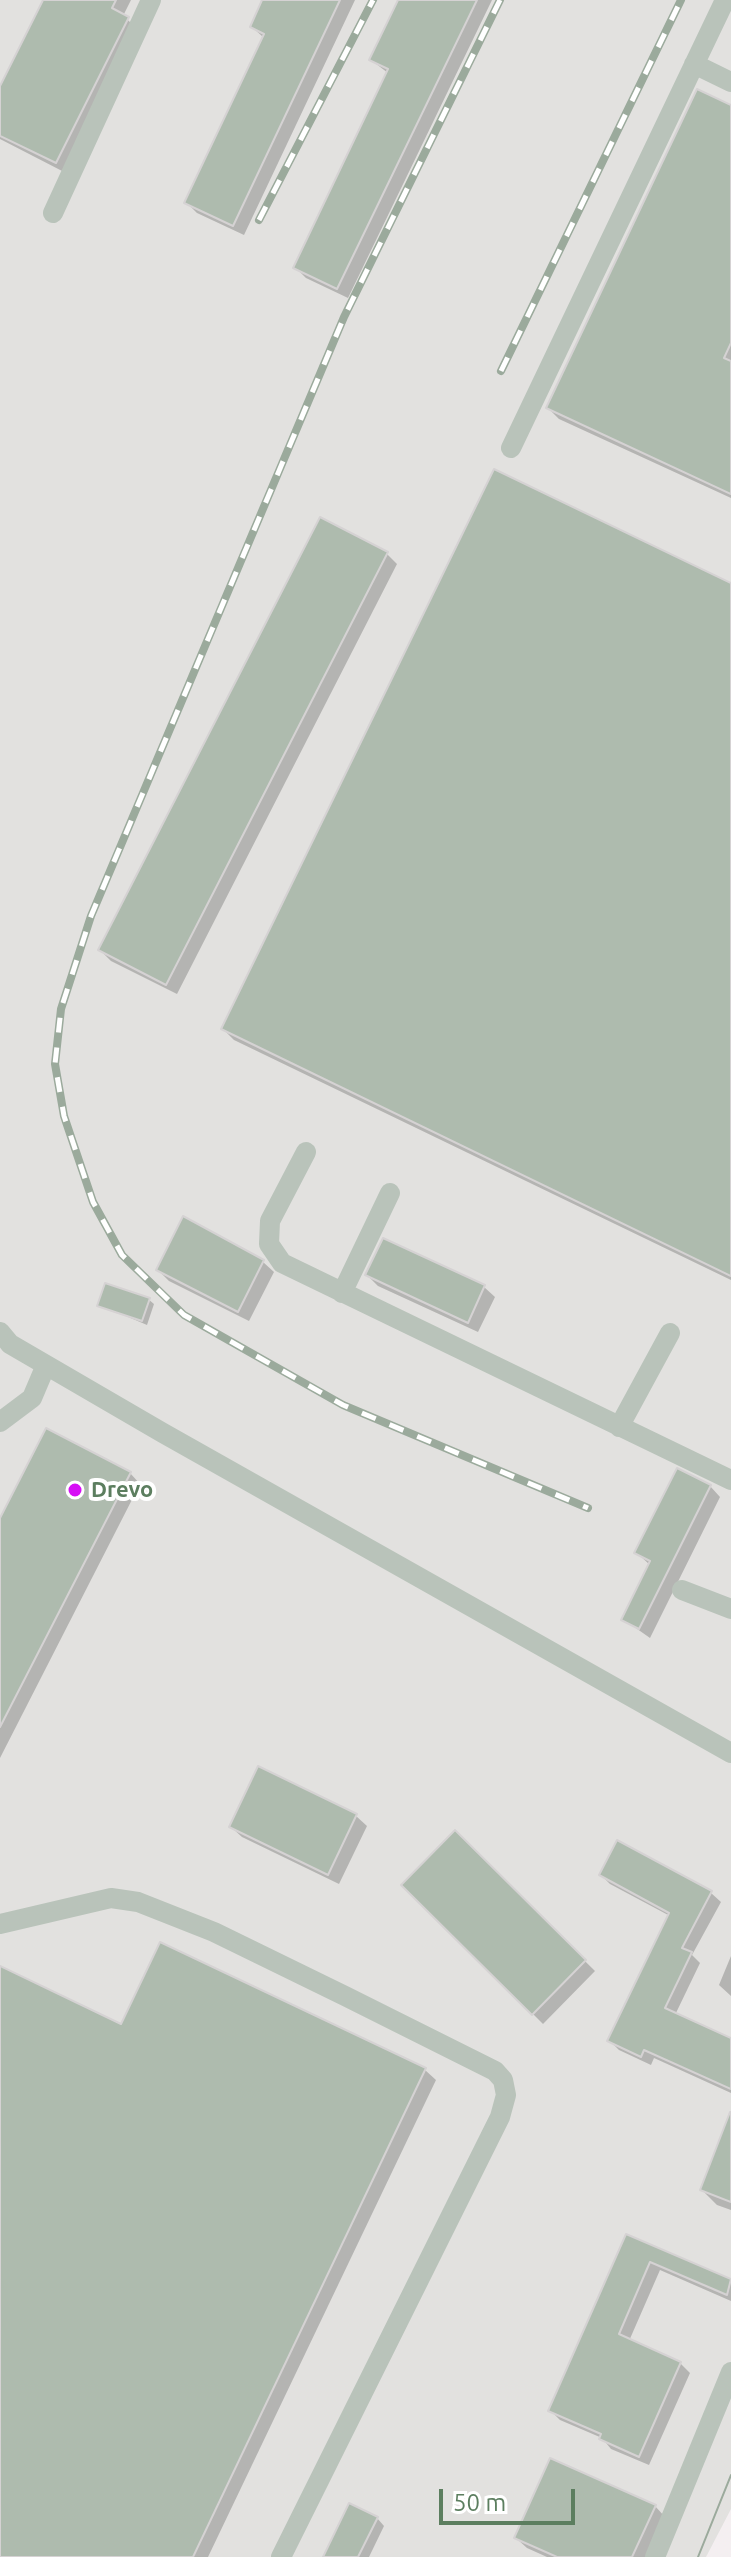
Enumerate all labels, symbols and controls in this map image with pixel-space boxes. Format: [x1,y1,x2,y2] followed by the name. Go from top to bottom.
[91,1477,153,1503] place label: Drevo
[66,1481,84,1499] marker: Drevo
[443,2473,579,2523] scale bar
[453,2489,506,2516] text: 50 m

